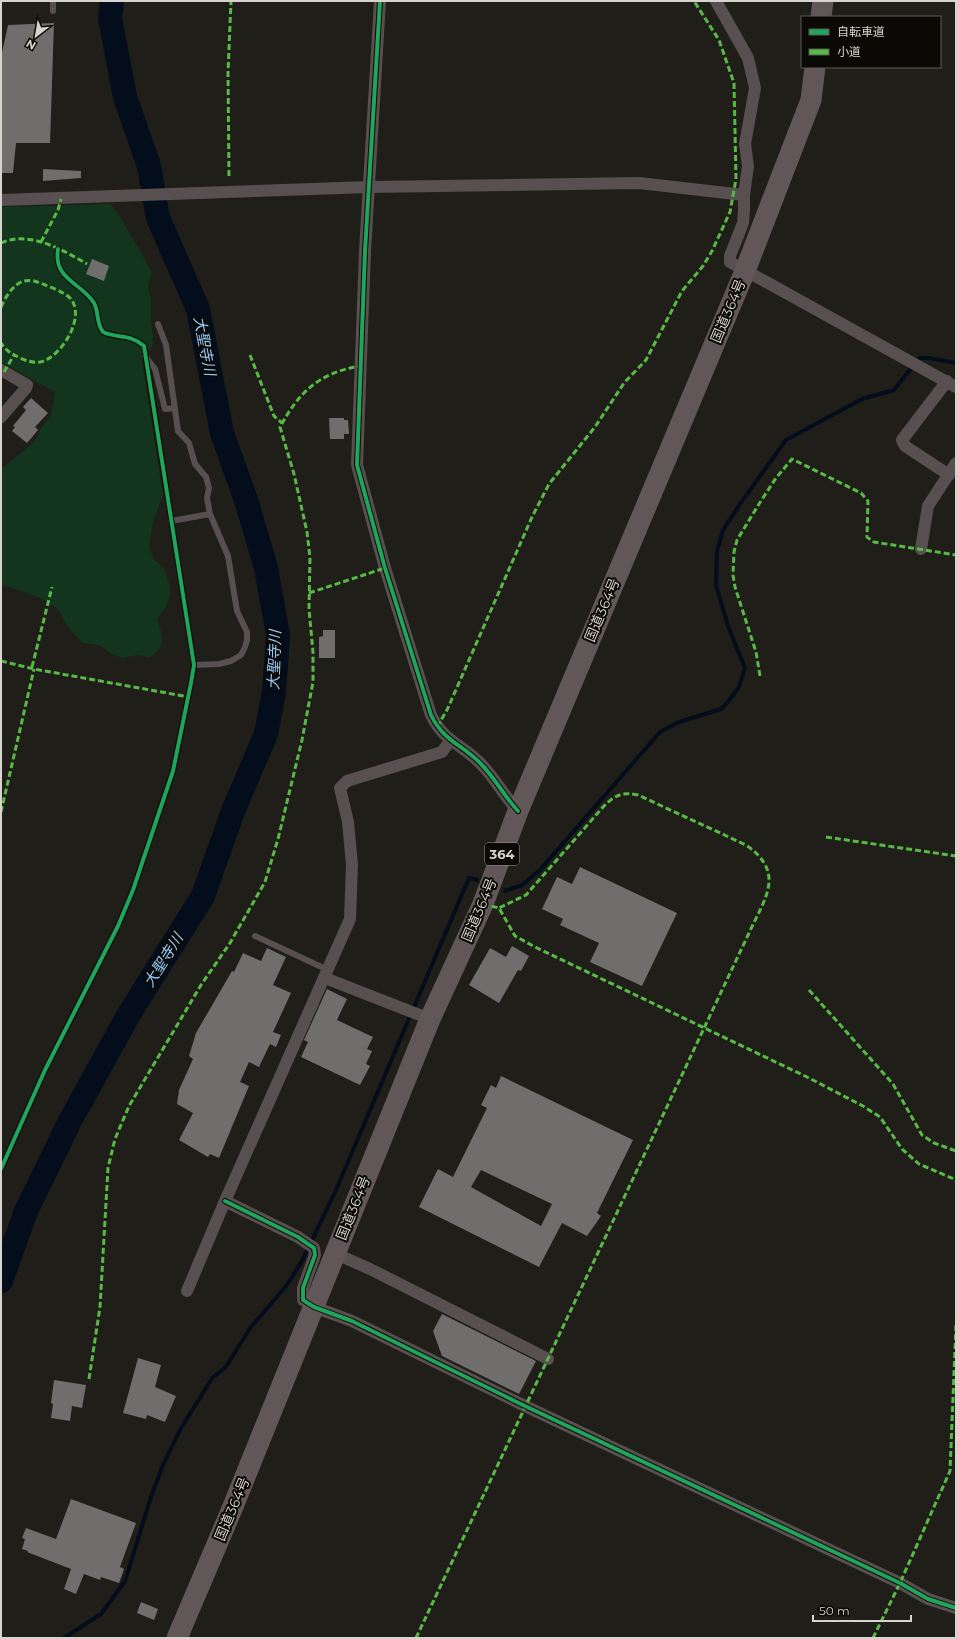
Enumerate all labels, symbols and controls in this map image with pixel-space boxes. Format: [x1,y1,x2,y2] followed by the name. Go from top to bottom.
[16,16,56,56] north arrow
[801,16,941,68] legend
[837,24,885,39] text: 自転車道
[23,36,38,53] text: N
[837,44,861,59] text: 小道
[706,276,750,346] street label: 国道364号
[190,315,220,379] water label: 大聖寺川
[580,575,624,645] street label: 国道364号
[263,628,285,690] water label: 大聖寺川
[485,843,519,865] road number: 364
[457,875,501,945] street label: 国道364号
[139,928,188,990] water label: 大聖寺川
[332,1173,374,1243] street label: 国道364号
[210,1474,254,1544] street label: 国道364号
[813,1597,911,1623] scale bar
[819,1603,850,1618] text: 50 m

